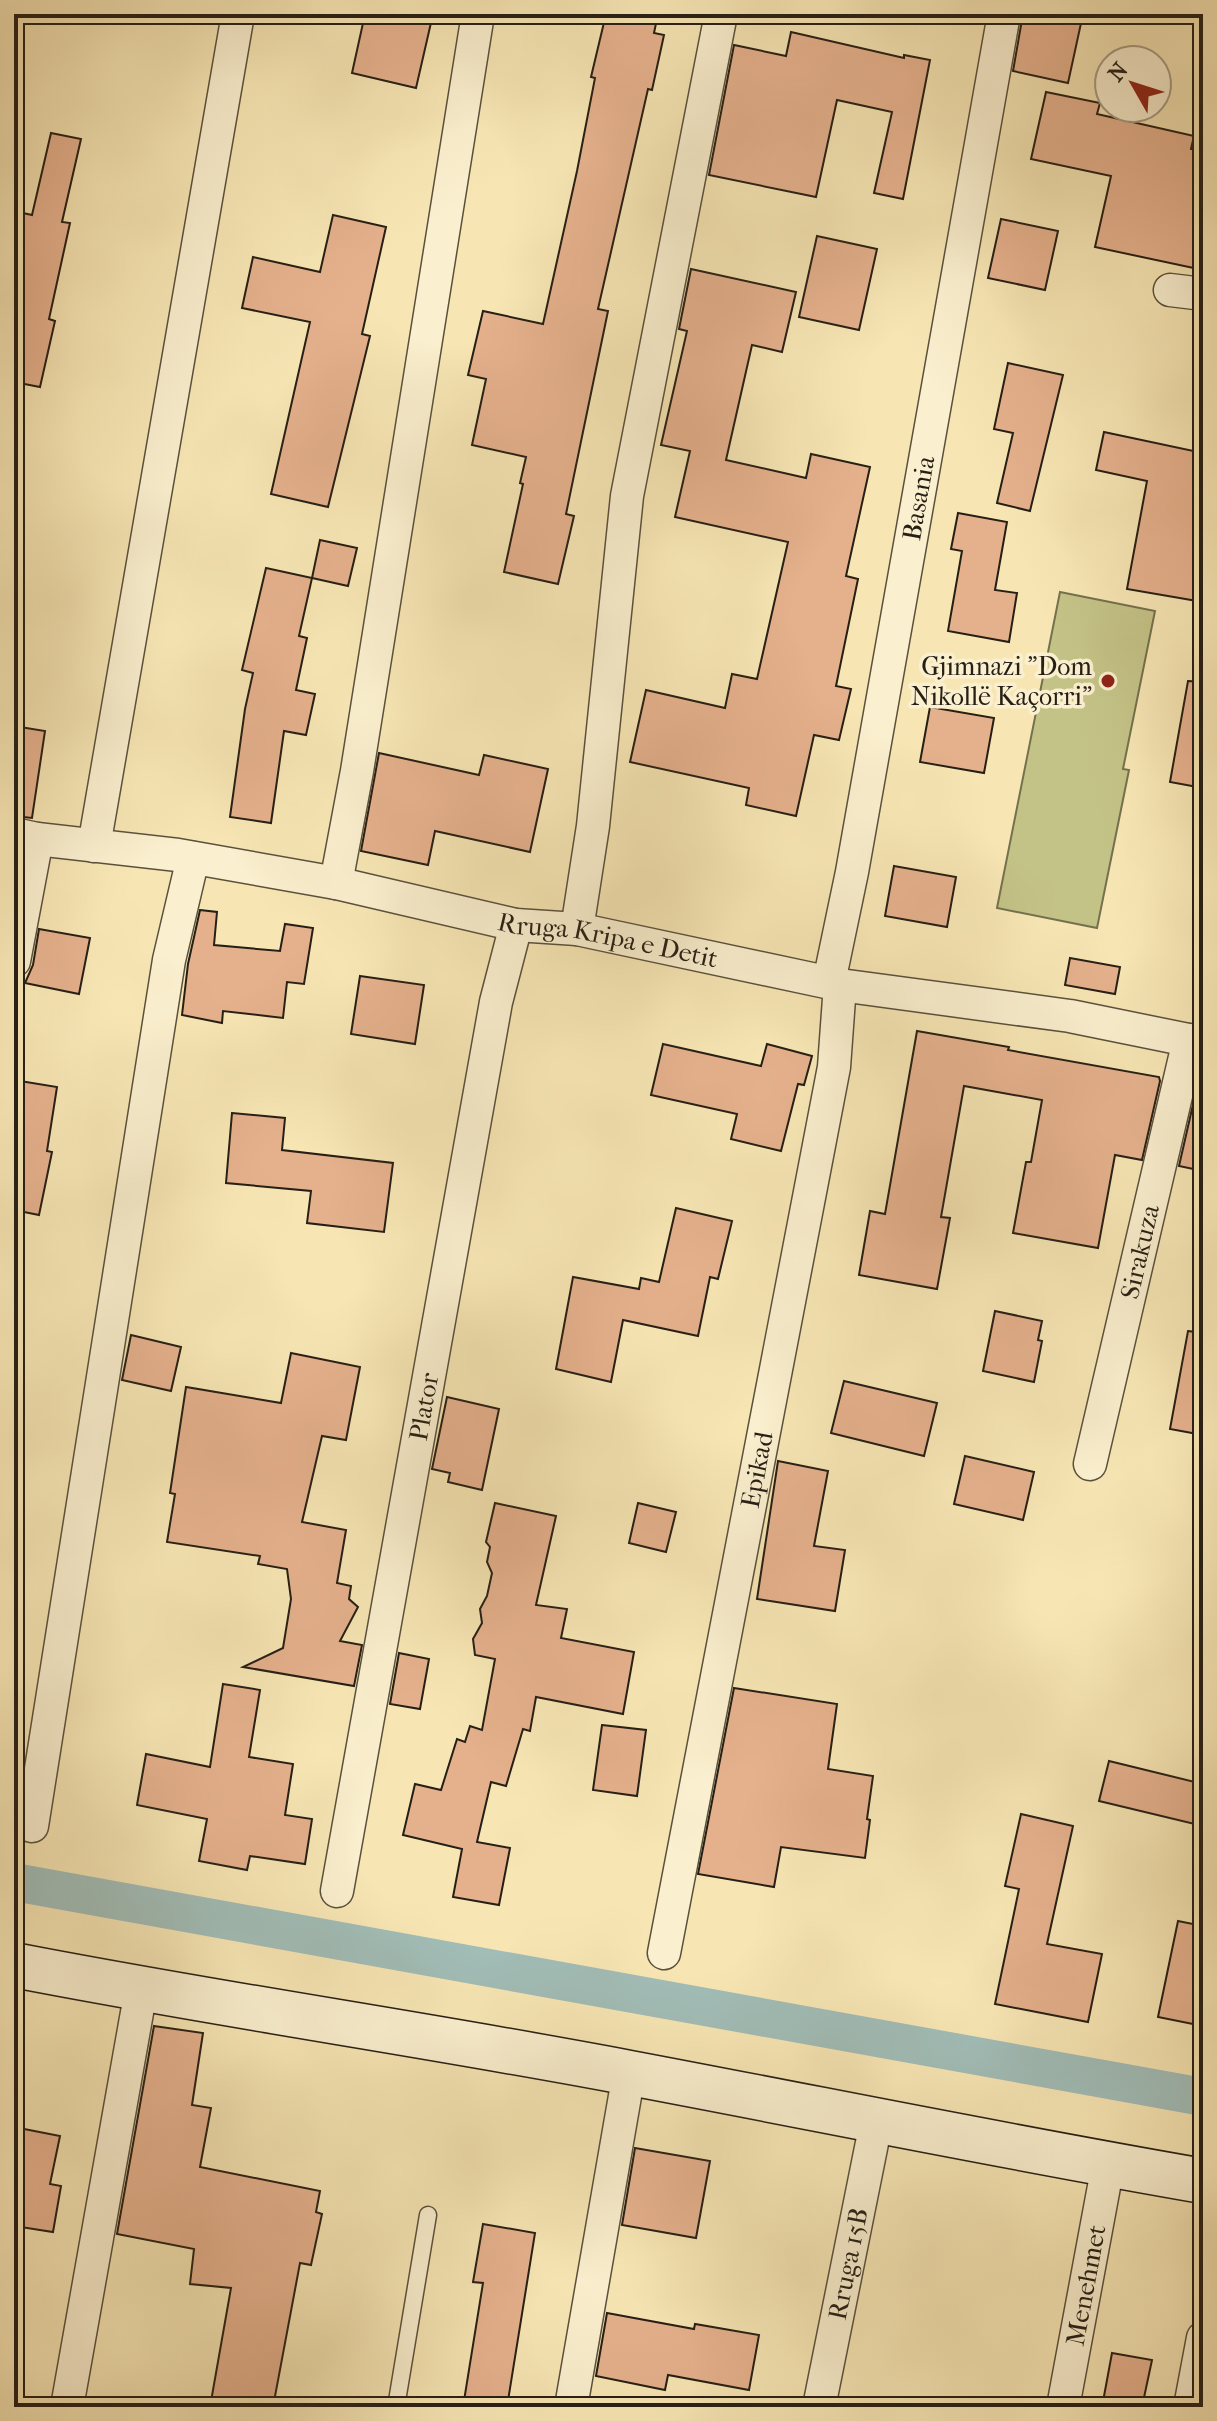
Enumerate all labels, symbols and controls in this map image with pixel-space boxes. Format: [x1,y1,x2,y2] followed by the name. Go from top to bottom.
[1093,44,1173,124] north arrow
[1103,57,1134,87] text: N
[896,452,941,543] street label: Basania
[911,651,1092,712] place label: Gjimnazi "Dom Nikollë Kaçorri"
[1099,672,1117,690] marker: Gjimnazi "Dom Nikollë Kaçorri"
[495,906,721,974] street label: Rruga Kripa e Detit
[1114,1201,1166,1302] street label: Sirakuza
[402,1370,445,1443] street label: Plator
[734,1428,779,1511] street label: Epikad
[821,2205,874,2323] street label: Rruga 15B
[1059,2221,1112,2348] street label: Menehmet

